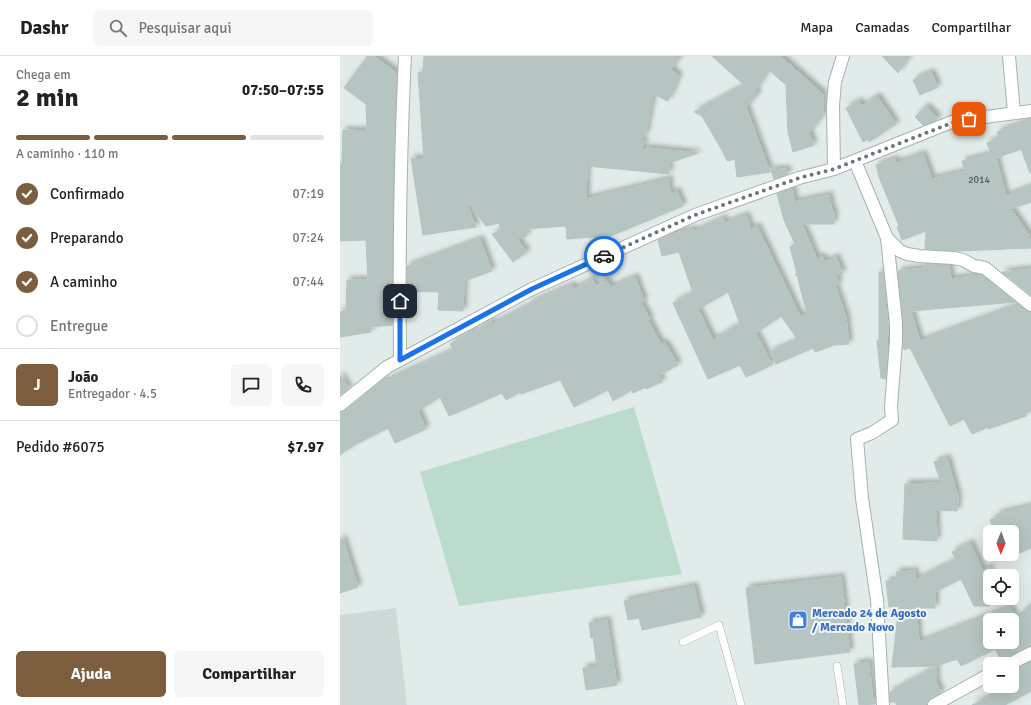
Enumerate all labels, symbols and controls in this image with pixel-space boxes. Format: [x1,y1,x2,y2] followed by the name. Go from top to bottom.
[93,10,373,46] search box
[20,16,69,40] text: Dashr
[107,17,129,39] icon: search
[139,19,232,37] text: Pesquisar aqui
[800,19,833,36] text: Mapa
[855,19,909,36] text: Camadas
[931,19,1011,36] text: Compartilhar
[16,67,71,83] text: Chega em
[242,81,324,99] text: 07:50–07:55
[16,82,79,114] text: 2 min
[952,102,986,136] pin
[958,108,980,130] icon: bag
[16,146,118,162] text: A caminho · 110 m
[968,174,990,186] house number: 2014
[16,183,38,205] icon: check
[50,185,124,203] text: Confirmado
[292,186,324,202] text: 07:19
[16,227,38,249] icon: check
[50,229,124,247] text: Preparando
[292,230,324,246] text: 07:24
[584,236,624,276] courier
[593,245,615,267] icon: car
[16,271,38,293] icon: check
[50,273,117,291] text: A caminho
[292,274,324,290] text: 07:44
[383,284,417,318] pin
[389,290,411,312] icon: home
[50,317,108,335] text: Entregue
[230,364,272,406] button: chat
[282,364,324,406] button: phone
[68,368,98,386] text: João
[33,376,41,394] text: J
[68,386,157,402] text: Entregador · 4.5
[16,438,105,456] text: Pedido #6075
[287,438,324,456] text: $7.97
[983,525,1019,561] north arrow
[983,525,1019,693] map controls
[983,569,1019,605] button: locate
[812,606,927,635] place label: Mercado 24 de Agosto / Mercado Novo
[787,609,809,631] shop icon: Mercado 24 de Agosto / Mercado Novo
[983,613,1019,649] button: +
[16,651,166,697] button: Ajuda
[174,651,324,697] button: Compartilhar
[983,657,1019,693] button: −

